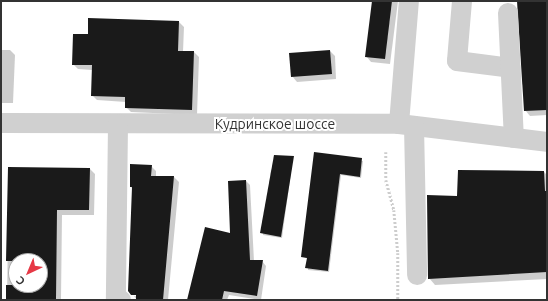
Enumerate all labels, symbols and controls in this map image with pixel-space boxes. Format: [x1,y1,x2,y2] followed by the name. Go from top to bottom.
[215,116,335,132] street label: Кудринское шоссе
[8,253,48,293] north arrow
[14,274,27,288] text: С

